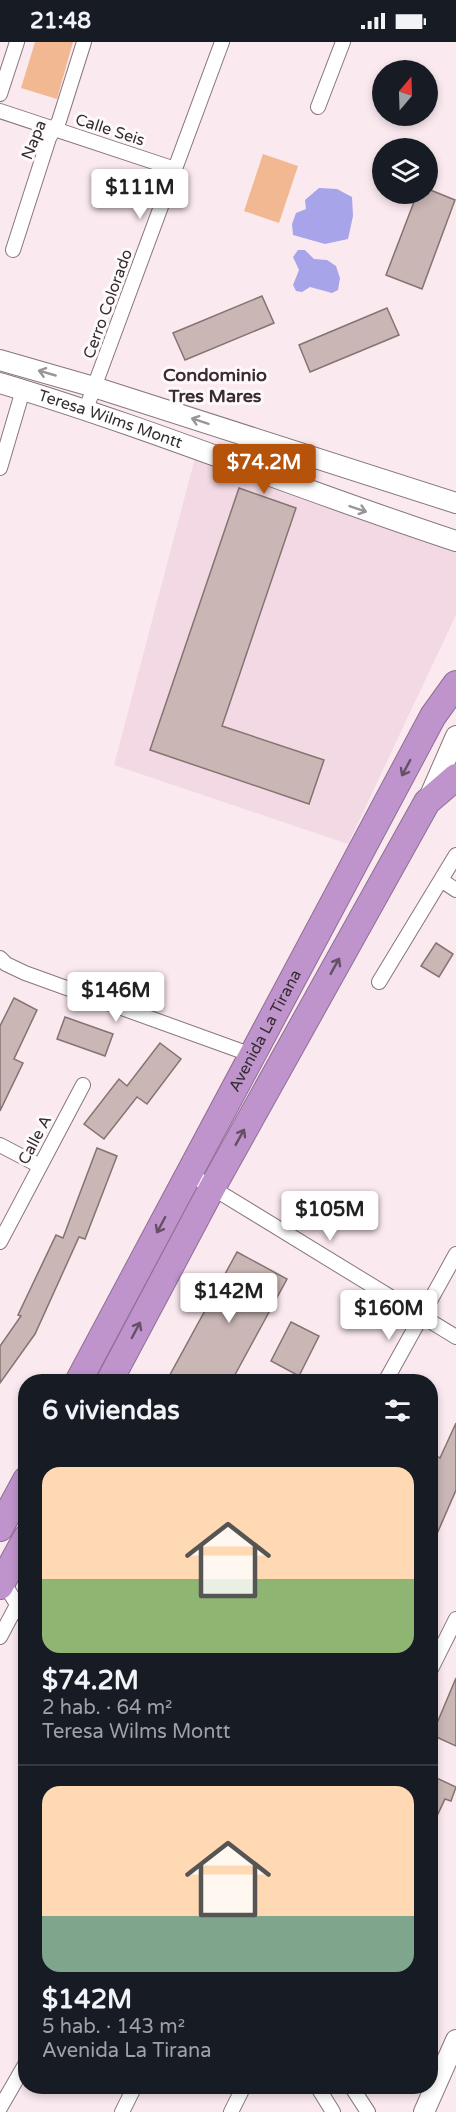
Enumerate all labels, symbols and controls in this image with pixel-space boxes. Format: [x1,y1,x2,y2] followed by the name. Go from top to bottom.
[30,8,91,34] text: 21:48
[372,60,438,126] north arrow
[372,60,438,204] map controls
[73,109,147,151] street label: Calle Seis
[17,117,51,163] street label: Napa
[372,138,438,204] button: layers
[98,169,182,220] pin: $111M
[105,176,175,200] text: $111M
[79,247,137,361] street label: Cerro Colorado
[163,364,267,407] district label: Condominio Tres Mares
[38,367,57,378] one-way arrow
[36,385,185,453] street label: Teresa Wilms Montt
[191,415,210,426] one-way arrow
[215,444,313,495] pin: $74.2M
[227,451,301,475] text: $74.2M
[348,504,367,515] one-way arrow
[400,758,411,776] one-way arrow
[330,958,341,976] one-way arrow
[224,966,306,1095] street label: Avenida La Tirana
[74,972,158,1023] pin: $146M
[81,979,151,1003] text: $146M
[14,1112,56,1168] street label: Calle A
[235,1129,247,1146] one-way arrow
[288,1191,372,1242] pin: $105M
[295,1198,365,1222] text: $105M
[155,1216,167,1233] one-way arrow
[187,1273,271,1324] pin: $142M
[194,1280,264,1304] text: $142M
[347,1290,431,1341] pin: $160M
[354,1297,424,1321] text: $160M
[130,1322,142,1339] one-way arrow
[381,1394,414,1427] icon: filters
[42,1395,180,1426] text: 6 viviendas
[174,1506,282,1614] icon: home
[42,1665,139,1696] text: $74.2M
[42,1696,172,1720] text: 2 hab. · 64 m²
[42,1720,231,1744] text: Teresa Wilms Montt
[174,1825,282,1933] icon: home
[42,1984,132,2015] text: $142M
[42,2015,185,2039] text: 5 hab. · 143 m²
[42,2039,211,2063] text: Avenida La Tirana

